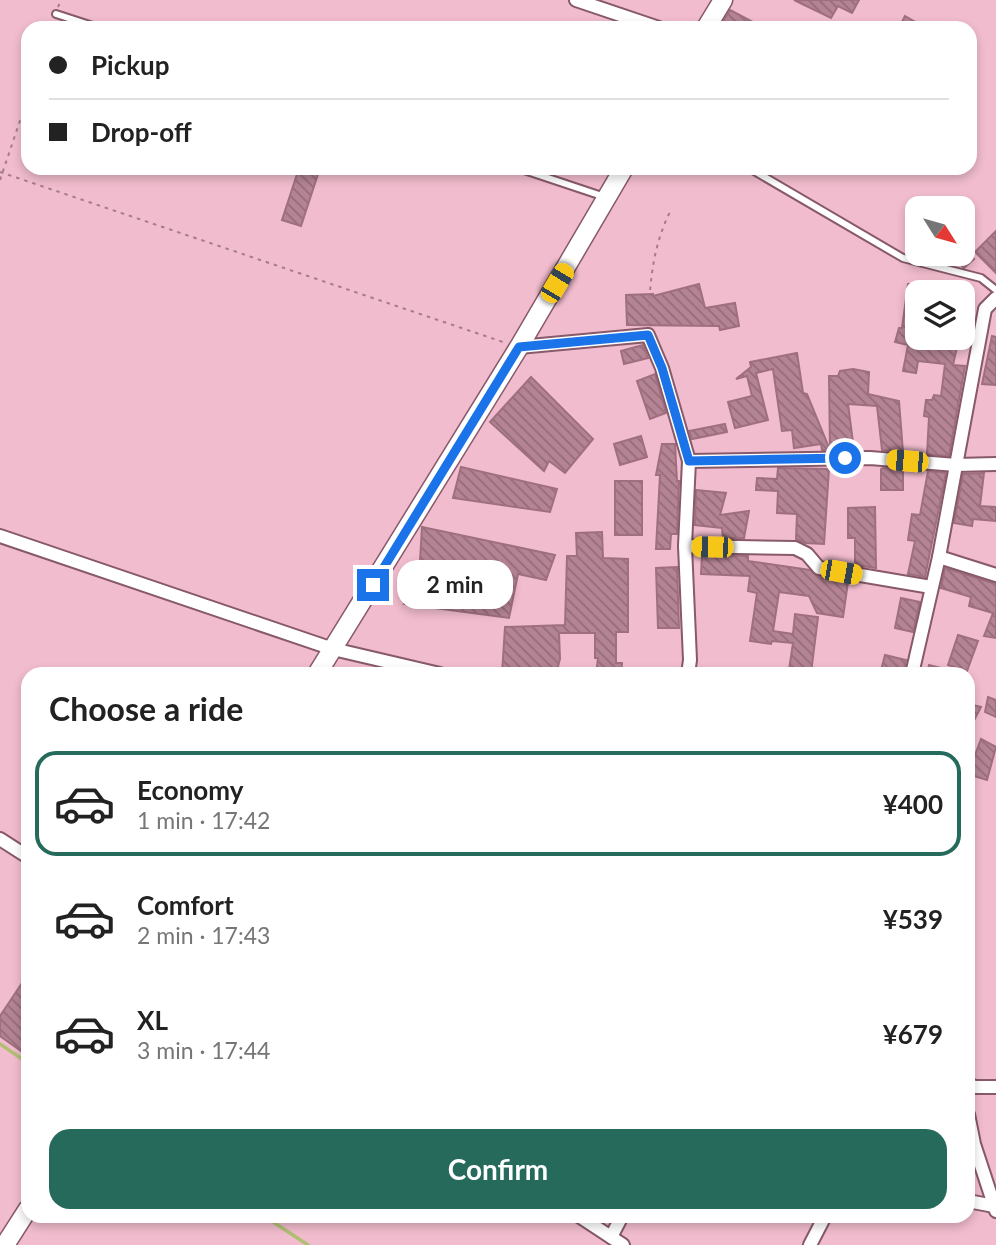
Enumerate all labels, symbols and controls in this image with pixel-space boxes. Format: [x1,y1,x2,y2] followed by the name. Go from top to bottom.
[91,49,170,81] text: Pickup
[91,116,192,148] text: Drop-off
[905,196,975,266] north arrow
[905,196,975,350] map controls
[538,260,577,306] car
[905,280,975,350] button: layers
[829,442,861,474] route start
[886,449,929,473] car
[691,536,734,558] car
[819,558,864,586] car
[398,560,513,610] callout: 2 min
[357,569,389,601] route end
[426,570,484,598] text: 2 min
[49,689,243,728] text: Choose a ride
[53,772,116,835] icon: car
[137,774,243,806] text: Economy
[883,788,943,820] text: ¥400
[137,806,270,834] text: 1 min · 17:42
[53,887,116,950] icon: car
[137,889,234,921] text: Comfort
[883,903,943,935] text: ¥539
[137,921,270,949] text: 2 min · 17:43
[53,1002,116,1065] icon: car
[137,1004,168,1036] text: XL
[883,1018,943,1050] text: ¥679
[137,1036,270,1064] text: 3 min · 17:44
[49,1129,947,1209] button: Confirm

